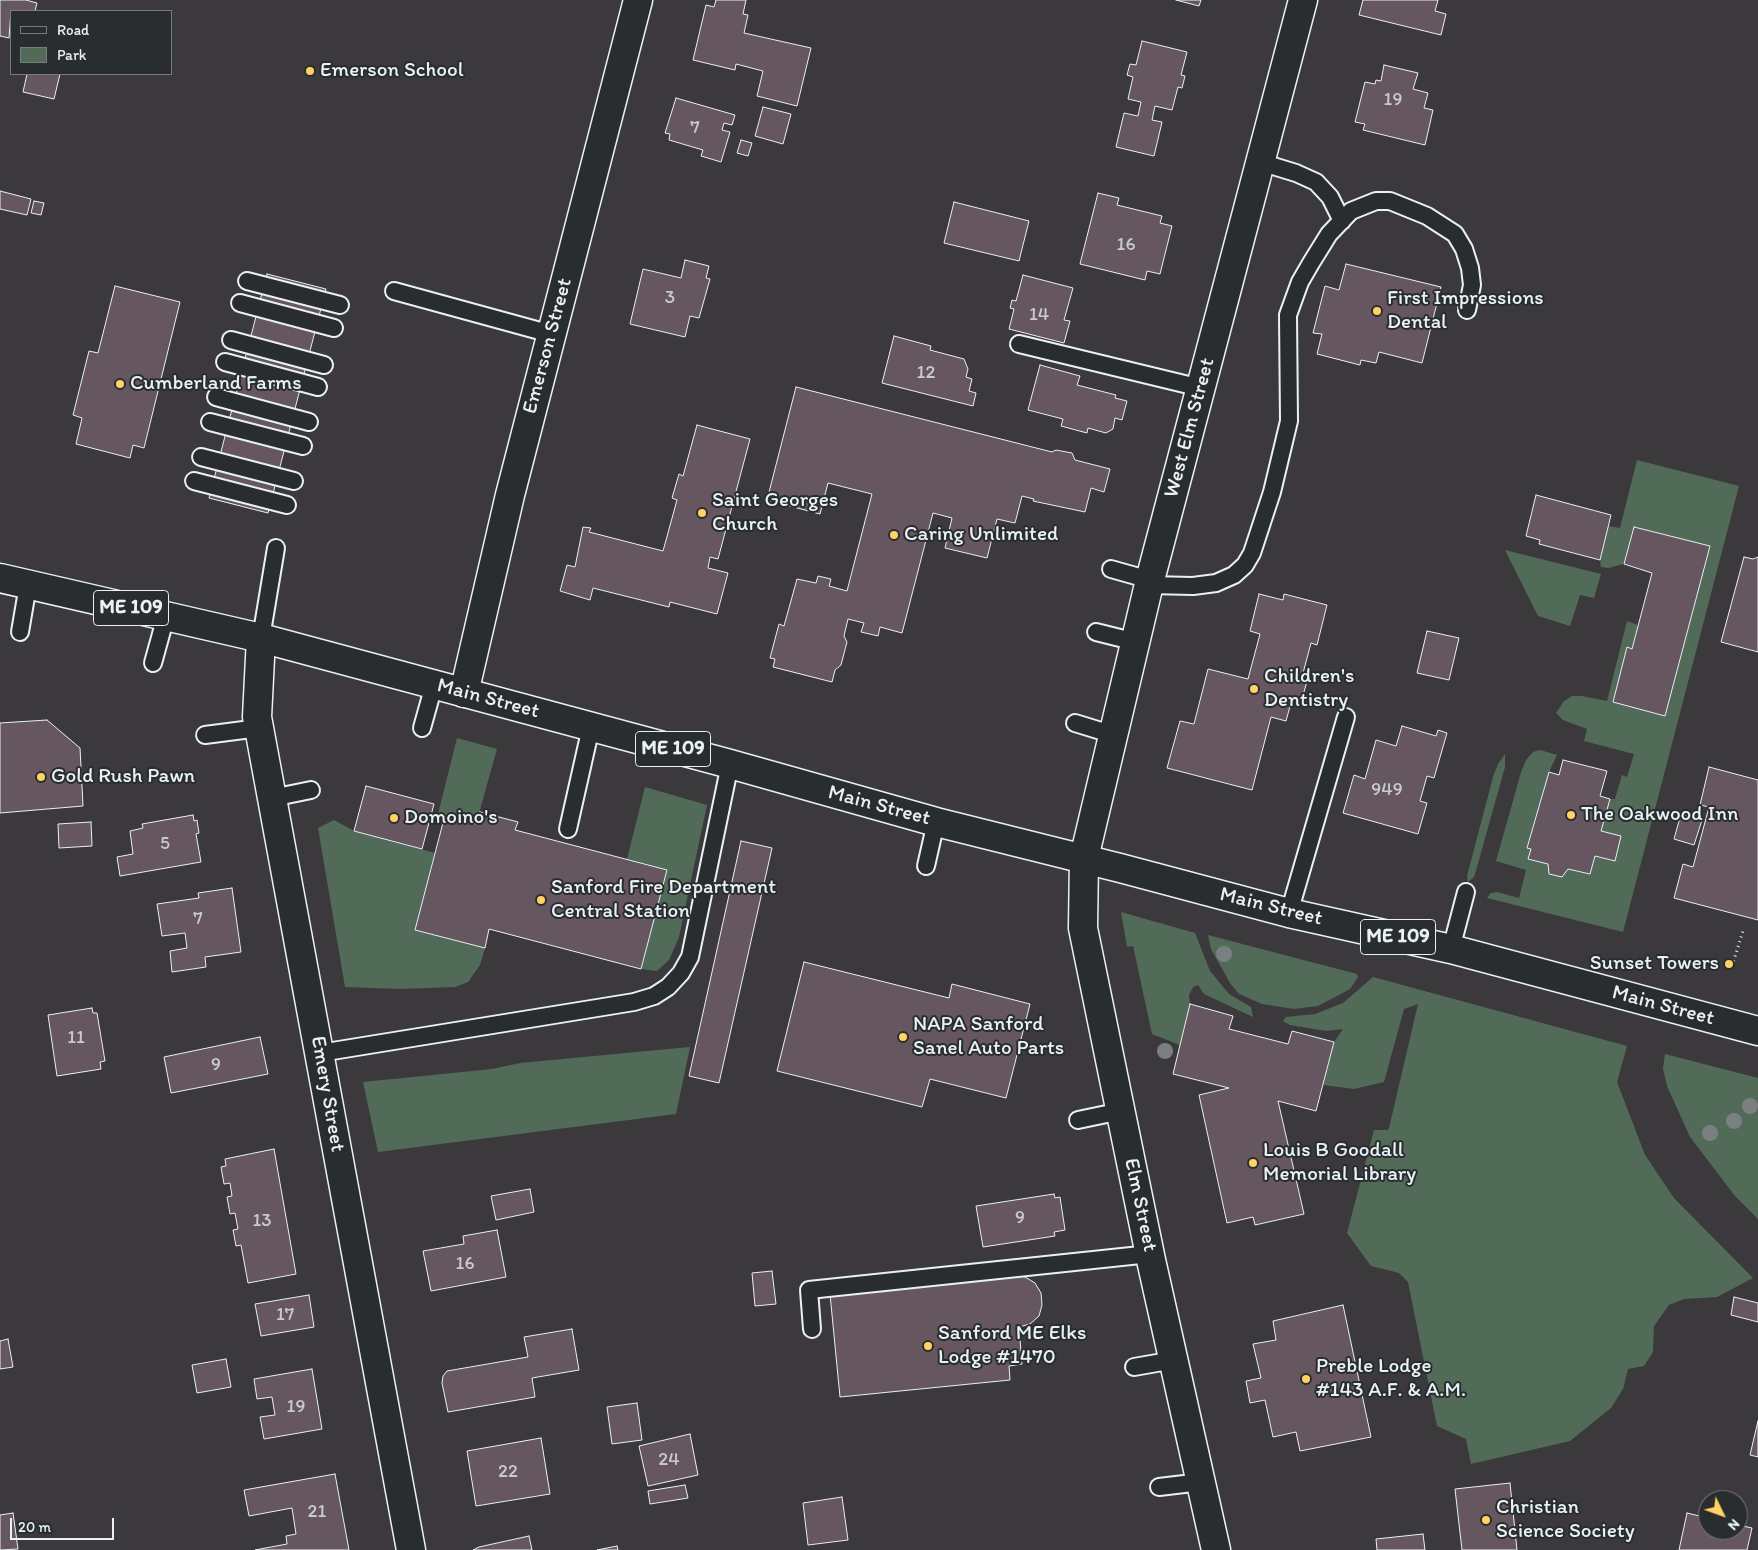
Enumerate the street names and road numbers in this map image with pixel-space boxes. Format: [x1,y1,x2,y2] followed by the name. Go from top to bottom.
[518,275,578,417] street label: Emerson Street
[1159,355,1221,501] street label: West Elm Street
[94,590,168,626] road number: ME 109
[434,673,542,725] street label: Main Street
[636,732,710,766] road number: ME 109
[825,780,933,832] street label: Main Street
[1217,882,1325,932] street label: Main Street
[1360,920,1436,954] road number: ME 109
[1609,980,1717,1032] street label: Main Street
[304,1034,350,1154] street label: Emery Street
[1118,1156,1162,1254] street label: Elm Street

